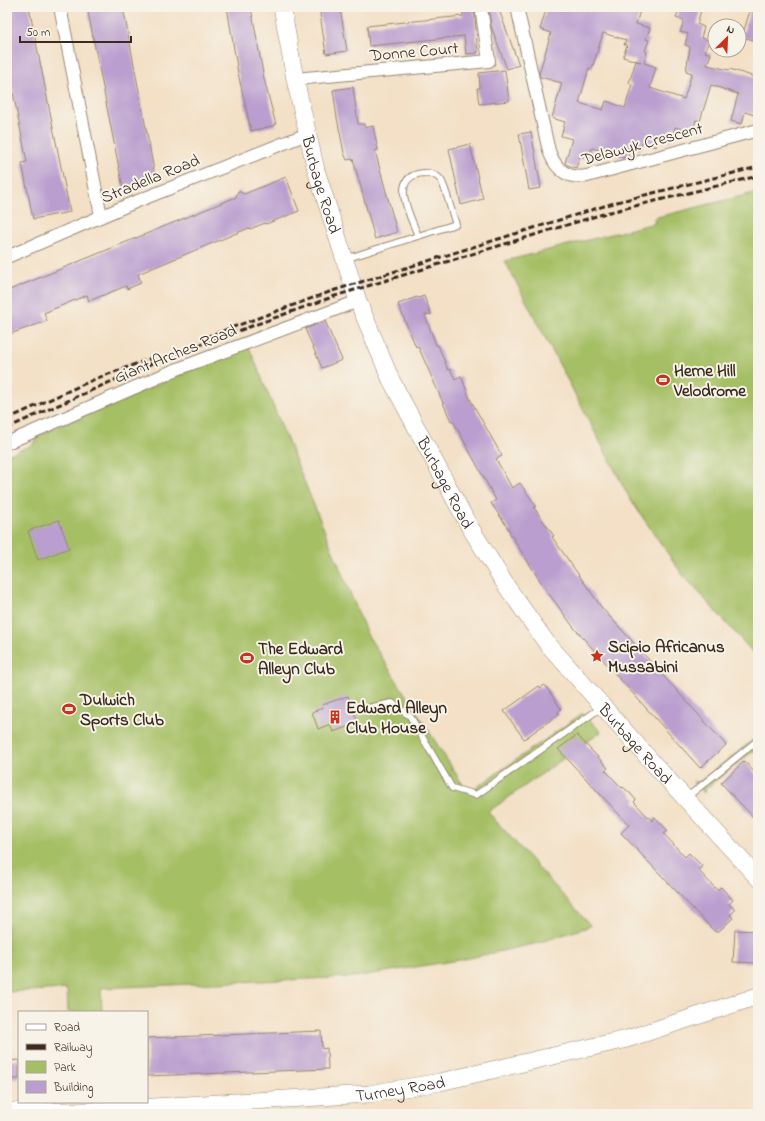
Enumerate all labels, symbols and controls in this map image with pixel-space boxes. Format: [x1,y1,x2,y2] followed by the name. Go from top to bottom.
[20,18,131,44] scale bar
[707,18,747,58] north arrow
[724,21,737,39] text: N
[26,24,50,42] text: 50 m
[368,36,460,69] street label: Donne Court
[578,116,706,174] street label: Delawyk Crescent
[294,132,347,238] street label: Burbage Road
[97,148,204,211] street label: Stradella Road
[111,318,241,390] street label: Giant Arches Road
[673,359,747,404] place label: Herne Hill Velodrome
[655,372,671,388] sports icon: Herne Hill Velodrome
[409,432,480,534] street label: Burbage Road
[608,635,725,680] place label: Scipio Africanus Mussabini
[258,637,343,684] place label: The Edward Alleyn Club
[589,648,605,664] place icon: Scipio Africanus Mussabini
[239,650,255,666] sports icon: The Edward Alleyn Club
[79,688,164,733] place label: Dulwich Sports Club
[346,696,448,741] place label: Edward Alleyn Club House
[591,698,678,791] street label: Burbage Road
[61,701,77,717] sports icon: Dulwich Sports Club
[327,709,343,725] building icon: Edward Alleyn Club House
[18,1011,148,1103] legend
[54,1019,80,1037] text: Road
[54,1039,93,1058] text: Railway
[54,1059,76,1077] text: Park
[355,1070,447,1109] street label: Turney Road
[53,1079,93,1098] text: Building

